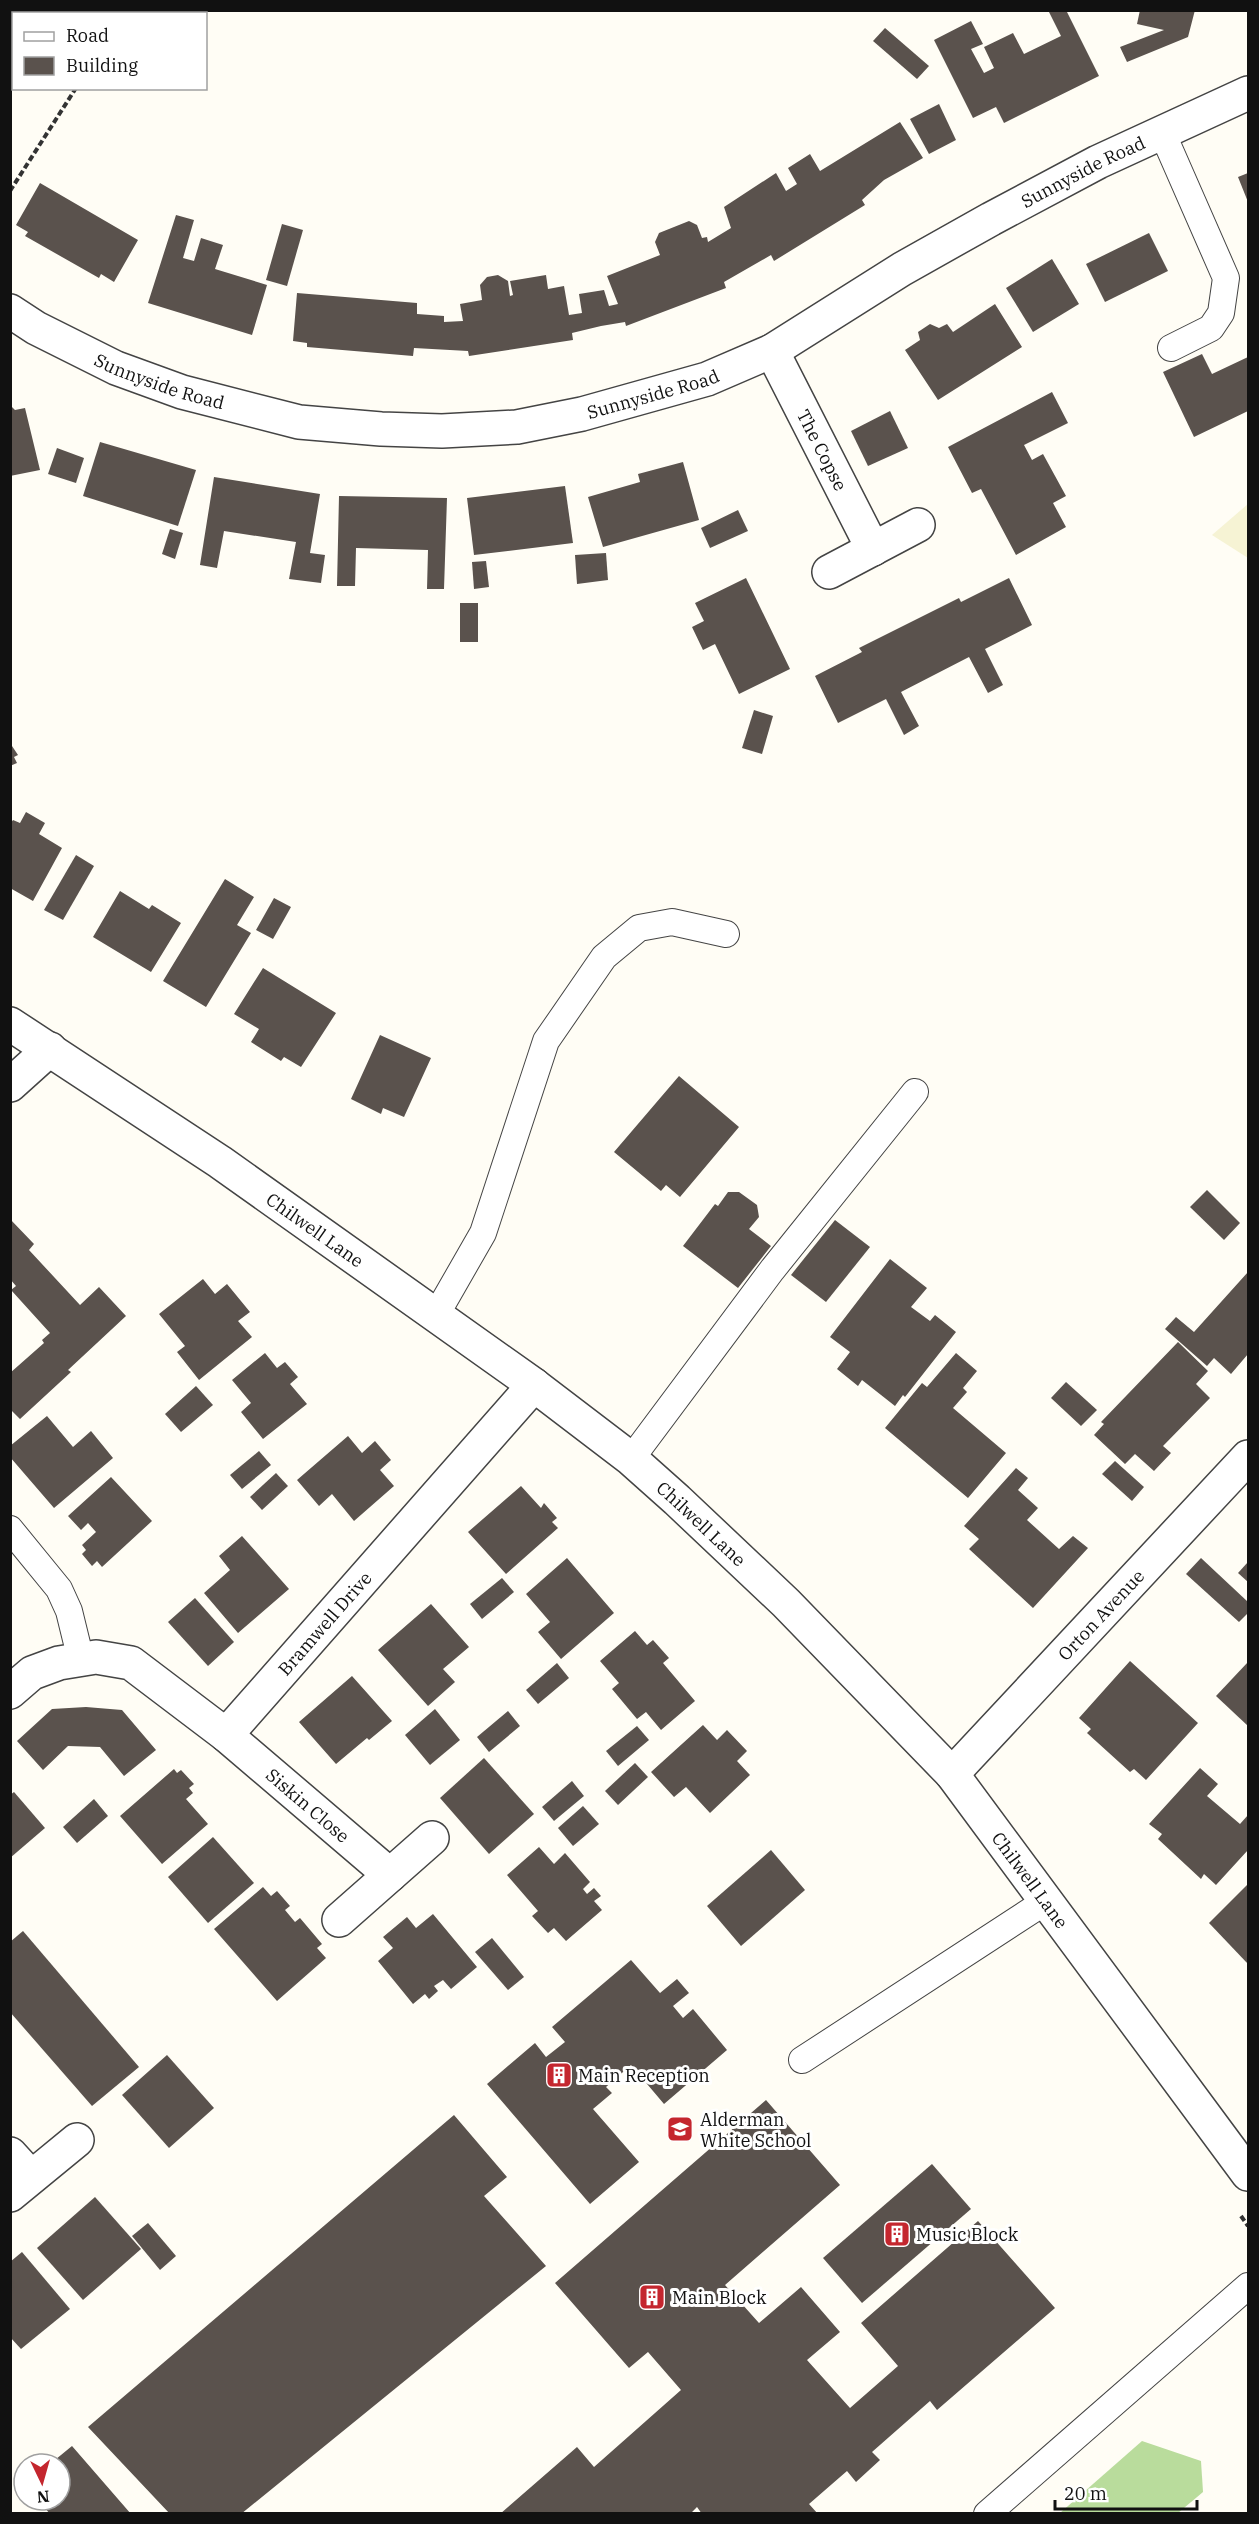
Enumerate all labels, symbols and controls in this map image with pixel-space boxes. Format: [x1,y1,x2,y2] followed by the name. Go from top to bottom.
[12,12,207,90] legend
[66,24,109,47] text: Road
[66,54,138,77] text: Building
[1017,131,1149,213] street label: Sunnyside Road
[91,348,227,414] street label: Sunnyside Road
[584,364,723,424] street label: Sunnyside Road
[792,405,853,494] street label: The Copse
[262,1187,368,1272] street label: Chilwell Lane
[652,1476,751,1571] street label: Chilwell Lane
[1053,1564,1149,1665] street label: Orton Avenue
[273,1566,376,1680] street label: Bramwell Drive
[262,1763,355,1847] street label: Siskin Close
[987,1827,1074,1933] street label: Chilwell Lane
[544,2060,574,2090] building icon: Main Reception
[578,2064,710,2087] place label: Main Reception
[700,2108,812,2152] place label: Alderman White School
[665,2114,695,2144] school or university icon: Alderman White School
[882,2219,912,2249] building icon: Music Block
[916,2223,1019,2246] place label: Music Block
[637,2282,667,2312] building icon: Main Block
[672,2286,767,2309] place label: Main Block
[12,2452,72,2512] north arrow
[1055,2473,1198,2511] scale bar
[1064,2482,1107,2505] text: 20 m
[36,2486,50,2507] text: N

